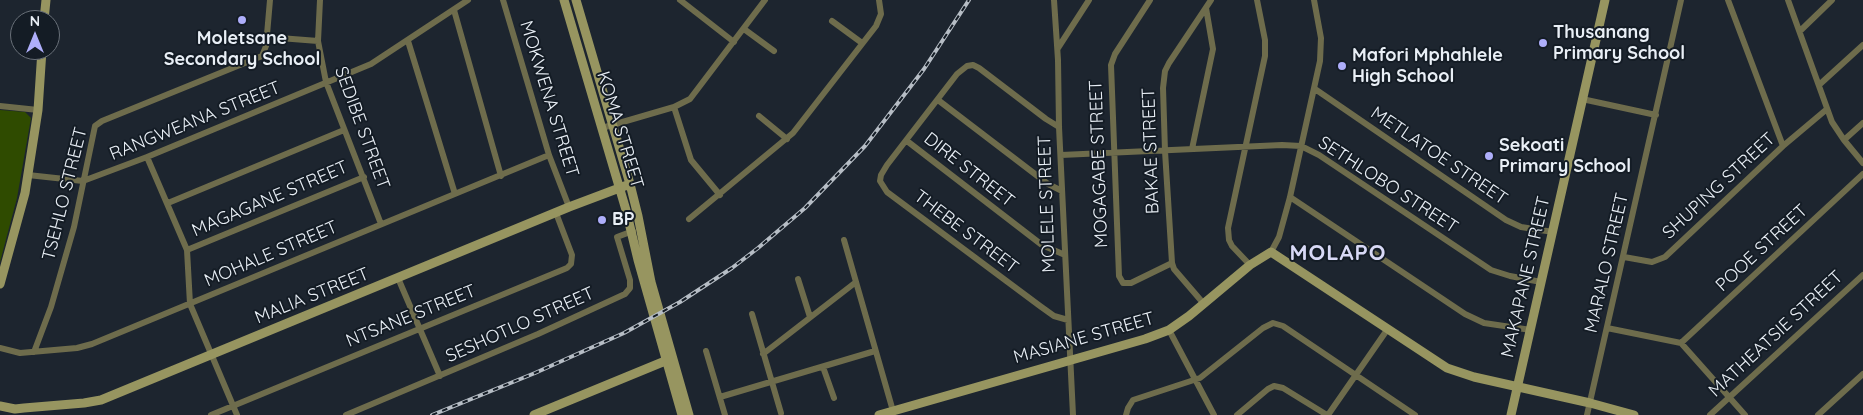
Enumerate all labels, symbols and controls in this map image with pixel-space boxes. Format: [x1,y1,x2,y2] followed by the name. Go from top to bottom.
[10,10,60,60] north arrow
[30,12,40,30] text: N
[236,14,248,26] marker: Moletsane Secondary School
[515,18,583,180] street label: MOKWENA STREET
[1553,22,1685,64] place label: Thusanang Primary School
[164,28,320,70] place label: Moletsane Secondary School
[1537,37,1549,49] marker: Thusanang Primary School
[1352,45,1503,88] place label: Mafori Mphahlele High School
[1336,60,1348,72] marker: Mafori Mphahlele High School
[330,64,394,192] street label: SEDIBE STREET
[592,69,648,191] street label: KOMA STREET
[106,77,284,165] street label: RANGWEANA STREET
[1085,80,1113,248] street label: MOGAGABE STREET
[1138,87,1164,215] street label: BAKAE STREET
[1367,102,1511,210] street label: METLATOE STREET
[38,125,92,263] street label: TSEHLO STREET
[919,128,1019,212] street label: DIRE STREET
[1658,128,1780,244] street label: SHUPING STREET
[1314,132,1462,238] street label: SETHLOBO STREET
[1034,135,1060,273] street label: MOLELE STREET
[1499,135,1631,178] place label: Sekoati Primary School
[1483,150,1495,162] marker: Sekoati Primary School
[189,156,351,242] street label: MAGAGANE STREET
[909,186,1023,278] street label: THEBE STREET
[1580,191,1634,335] street label: MARALO STREET
[1497,194,1555,360] street label: MAKAPANE STREET
[1712,200,1812,296] street label: POOE STREET
[612,209,635,231] place label: BP
[596,214,608,226] marker: BP
[201,216,341,292] street label: MOHALE STREET
[1289,240,1387,266] district label: MOLAPO
[252,263,372,329] street label: MALIA STREET
[1704,266,1848,402] street label: MATHEATSIE STREET
[343,280,479,352] street label: NTSANE STREET
[442,283,598,367] street label: SESHOTLO STREET
[1011,308,1157,368] street label: MASIANE STREET

